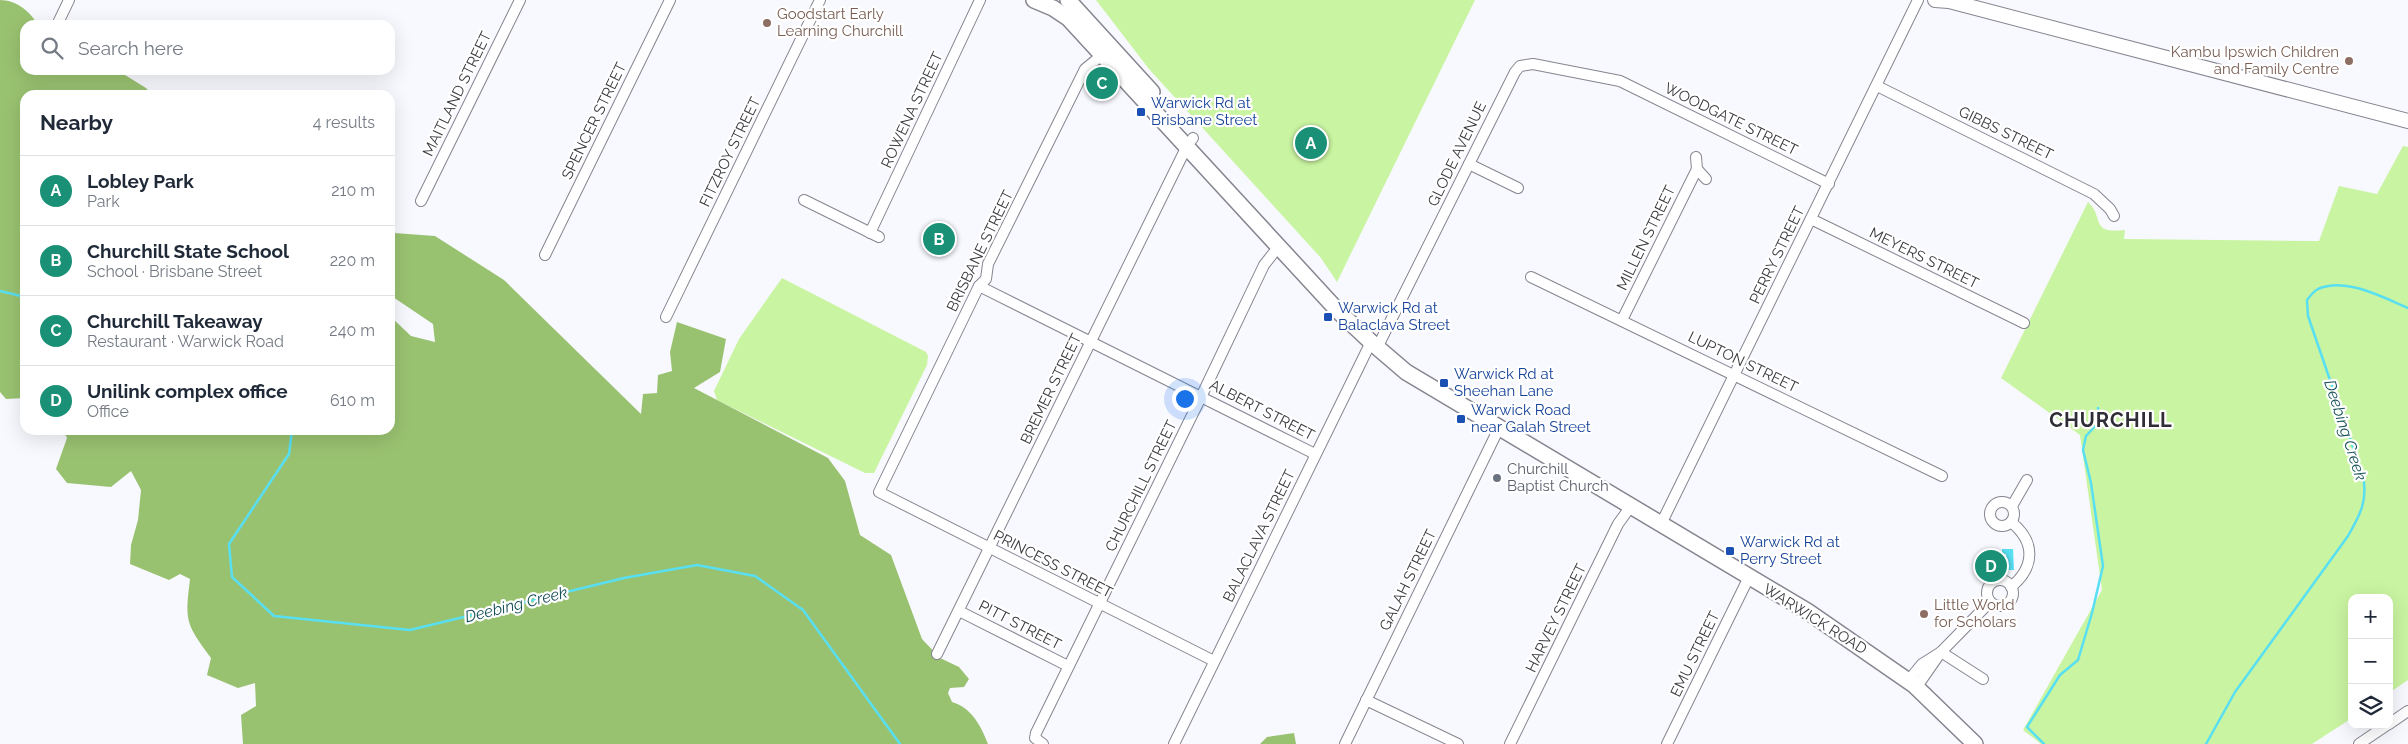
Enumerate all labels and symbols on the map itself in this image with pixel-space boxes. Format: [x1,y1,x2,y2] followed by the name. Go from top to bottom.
[777,5,904,40] place label: Goodstart Early Learning Churchill
[761,17,773,29] marker: Goodstart Early Learning Churchill
[419,29,495,159] street label: MAITLAND STREET
[2171,43,2339,78] place label: Kambu Ipswich Children and Family Centre
[877,49,947,171] street label: ROWENA STREET
[2343,55,2355,67] marker: Kambu Ipswich Children and Family Centre
[558,60,630,182] street label: SPENCER STREET
[1086,64,1118,102] pin: C
[1661,79,1801,159] street label: WOODGATE STREET
[696,94,764,210] street label: FITZROY STREET
[1151,94,1257,129] place label: Warwick Rd at Brisbane Street
[1424,99,1490,209] street label: GLODE AVENUE
[1956,102,2056,164] street label: GIBBS STREET
[1135,106,1147,118] marker: Warwick Rd at Brisbane Street
[1295,124,1327,162] pin: A
[1613,183,1679,293] street label: MILLEN STREET
[943,188,1017,314] street label: BRISBANE STREET
[1746,203,1808,307] street label: PERRY STREET
[923,220,955,258] pin: B
[1866,224,1982,292] street label: MEYERS STREET
[1338,299,1450,334] place label: Warwick Rd at Balaclava Street
[1322,311,1334,323] marker: Warwick Rd at Balaclava Street
[1685,328,1801,396] street label: LUPTON STREET
[1017,331,1085,447] street label: BREMER STREET
[1454,365,1554,400] place label: Warwick Rd at Sheehan Lane
[1206,376,1318,444] street label: ALBERT STREET
[1438,377,1450,389] marker: Warwick Rd at Sheehan Lane
[2320,377,2371,483] water label: Deebing Creek
[1172,386,1198,412] your location
[1471,401,1591,436] place label: Warwick Road near Galah Street
[2049,408,2173,432] district label: CHURCHILL
[1455,413,1467,425] marker: Warwick Road near Galah Street
[1101,417,1181,555] street label: CHURCHILL STREET
[1507,460,1609,495] place label: Churchill Baptist Church
[1219,467,1299,605] street label: BALACLAVA STREET
[1491,472,1503,484] marker: Churchill Baptist Church
[990,526,1116,602] street label: PRINCESS STREET
[1376,527,1440,633] street label: GALAH STREET
[1740,533,1840,568] place label: Warwick Rd at Perry Street
[1724,545,1736,557] marker: Warwick Rd at Perry Street
[1975,547,2007,585] pin: D
[1522,561,1590,675] street label: HARVEY STREET
[1760,580,1870,658] street label: WARWICK ROAD
[463,582,570,626] water label: Deebing Creek
[1934,596,2016,631] place label: Little World for Scholars
[976,597,1064,653] street label: PITT STREET
[1667,608,1723,700] street label: EMU STREET
[1918,608,1930,620] marker: Little World for Scholars

